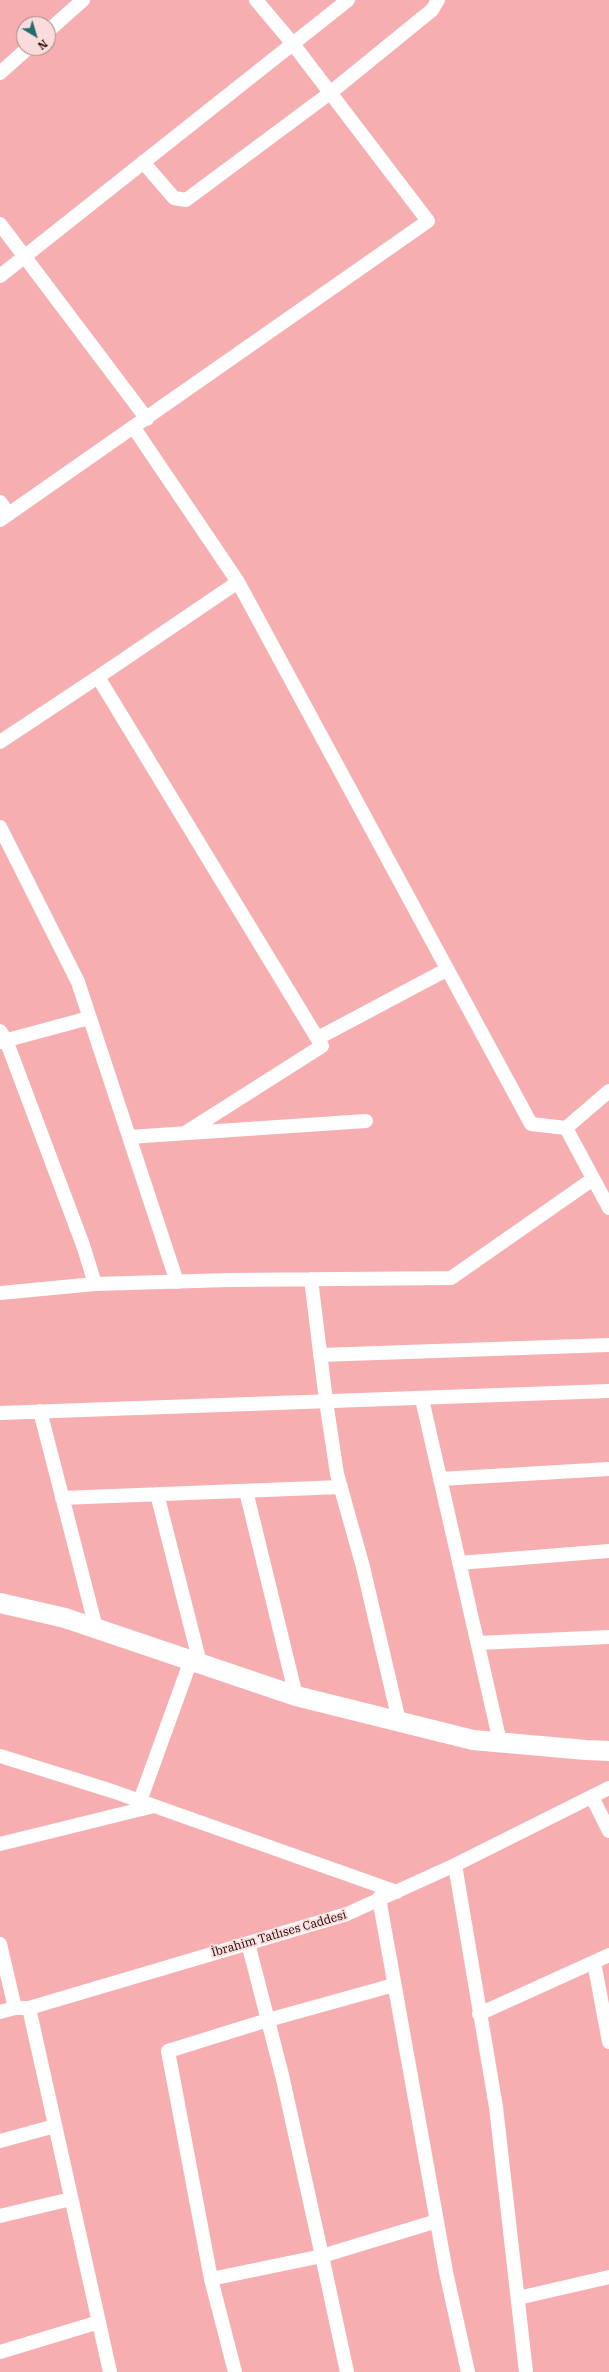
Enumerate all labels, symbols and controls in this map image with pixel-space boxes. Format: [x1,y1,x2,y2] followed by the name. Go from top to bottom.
[16,16,56,56] north arrow
[35,36,51,53] text: N
[210,1908,348,1960] street label: İbrahim Tatlıses Caddesi

